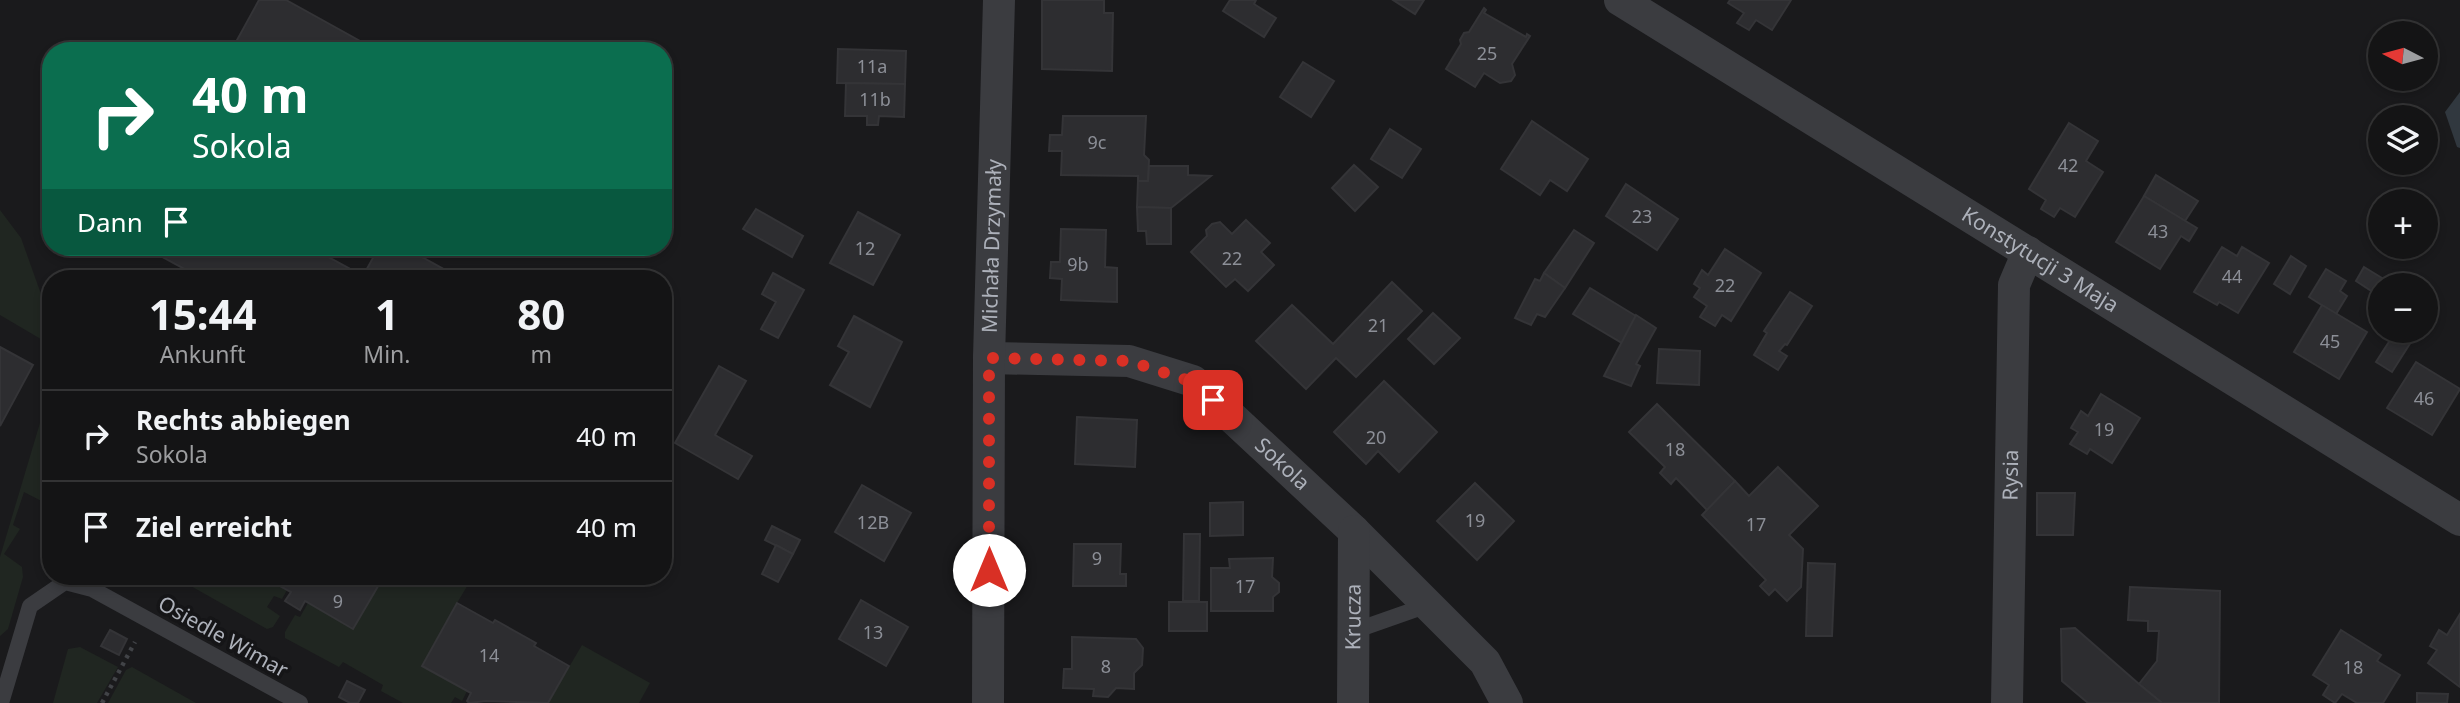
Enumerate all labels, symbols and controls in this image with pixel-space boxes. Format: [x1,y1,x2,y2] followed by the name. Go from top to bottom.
[2368,21,2438,91] north arrow
[2368,21,2438,343] map controls
[1477,41,1497,65] house number: 25
[857,54,887,78] house number: 11a
[192,61,309,127] text: 40 m
[77,70,168,161] icon: right
[859,87,891,111] house number: 11b
[2368,105,2438,175] button: layers
[192,124,292,167] text: Sokola
[1088,130,1107,154] house number: 9c
[2058,153,2078,177] house number: 42
[975,158,1008,333] street label: Michała Drzymały
[2368,189,2438,259] button: +
[1957,200,2124,318] street label: Konstytucji 3 Maja
[157,203,195,241] icon: arrive
[77,204,143,240] text: Dann
[1632,204,1652,228] house number: 23
[2148,219,2168,243] house number: 43
[855,236,875,260] house number: 12
[1222,246,1242,270] house number: 22
[1067,252,1089,276] house number: 9b
[2222,264,2242,288] house number: 44
[1715,273,1735,297] house number: 22
[2368,273,2438,343] button: −
[149,285,257,342] text: 15:44
[375,285,399,342] text: 1
[517,285,565,342] text: 80
[1368,313,1388,337] house number: 21
[2320,329,2340,353] house number: 45
[160,338,246,370] text: Ankunft
[363,338,411,370] text: Min.
[530,338,552,370] text: m
[1183,370,1243,430] pin
[1194,381,1232,419] icon: arrive
[2414,386,2434,410] house number: 46
[136,402,351,438] text: Rechts abbiegen
[77,417,115,455] icon: right
[2094,417,2114,441] house number: 19
[576,418,637,454] text: 40 m
[1366,425,1386,449] house number: 20
[1249,431,1316,496] street label: Sokola
[1665,437,1685,461] house number: 18
[136,438,208,470] text: Sokola
[1995,449,2024,501] street label: Rysia
[77,508,115,546] icon: arrive
[1465,508,1485,532] house number: 19
[136,509,292,545] text: Ziel erreicht
[576,509,637,545] text: 40 m
[857,510,889,534] house number: 12B
[1746,512,1766,536] house number: 17
[952,533,1026,607] position arrow
[1092,546,1102,570] house number: 9
[1235,574,1255,598] house number: 17
[1338,584,1367,650] street label: Krucza
[154,589,294,684] street label: Osiedle Wimar
[333,589,343,613] house number: 9
[863,620,883,644] house number: 13
[479,643,499,667] house number: 14
[1101,654,1111,678] house number: 8
[2343,655,2363,679] house number: 18

